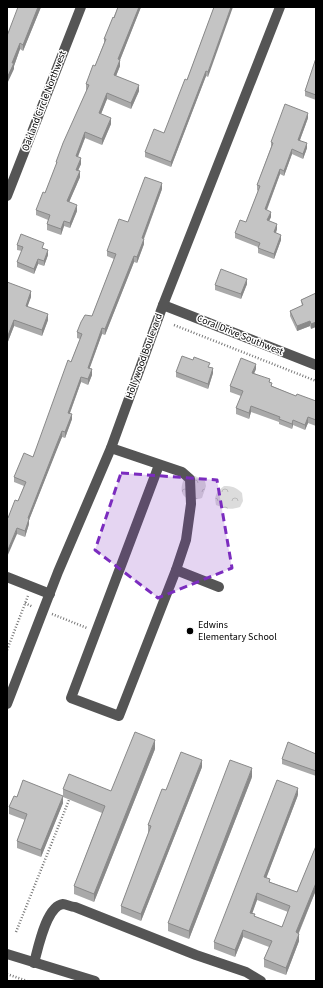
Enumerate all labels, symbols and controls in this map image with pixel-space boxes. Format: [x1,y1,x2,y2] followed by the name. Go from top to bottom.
[18,48,70,153] street label: Oakland Circle Northwest
[122,311,166,401] street label: Hollywood Boulevard
[195,311,286,359] street label: Coral Drive Southwest
[198,618,277,644] place label: Edwins Elementary School
[185,626,195,636] marker: Edwins Elementary School

